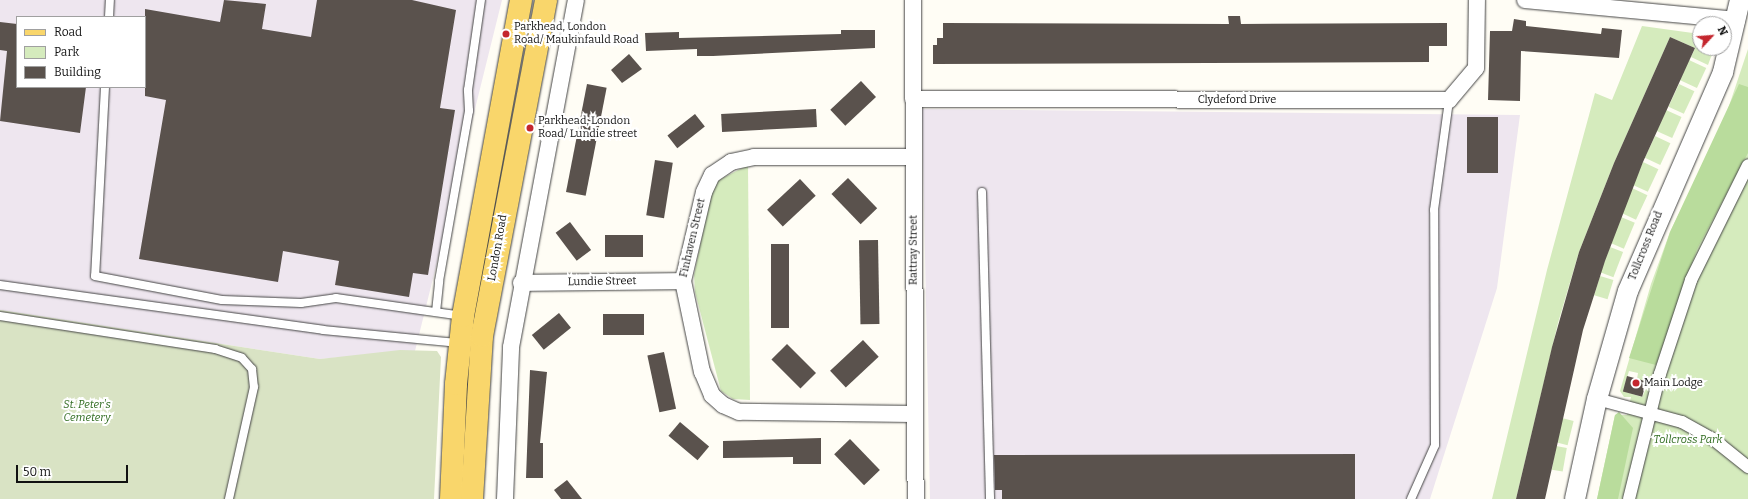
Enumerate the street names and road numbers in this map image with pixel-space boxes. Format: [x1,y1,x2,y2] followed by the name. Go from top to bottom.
[1198,93,1276,107] street label: Clydeford Drive
[677,197,709,279] street label: Finhaven Street
[1626,209,1666,283] street label: Tollcross Road
[486,214,510,282] street label: London Road
[907,215,921,285] street label: Rattray Street
[568,275,636,289] street label: Lundie Street

